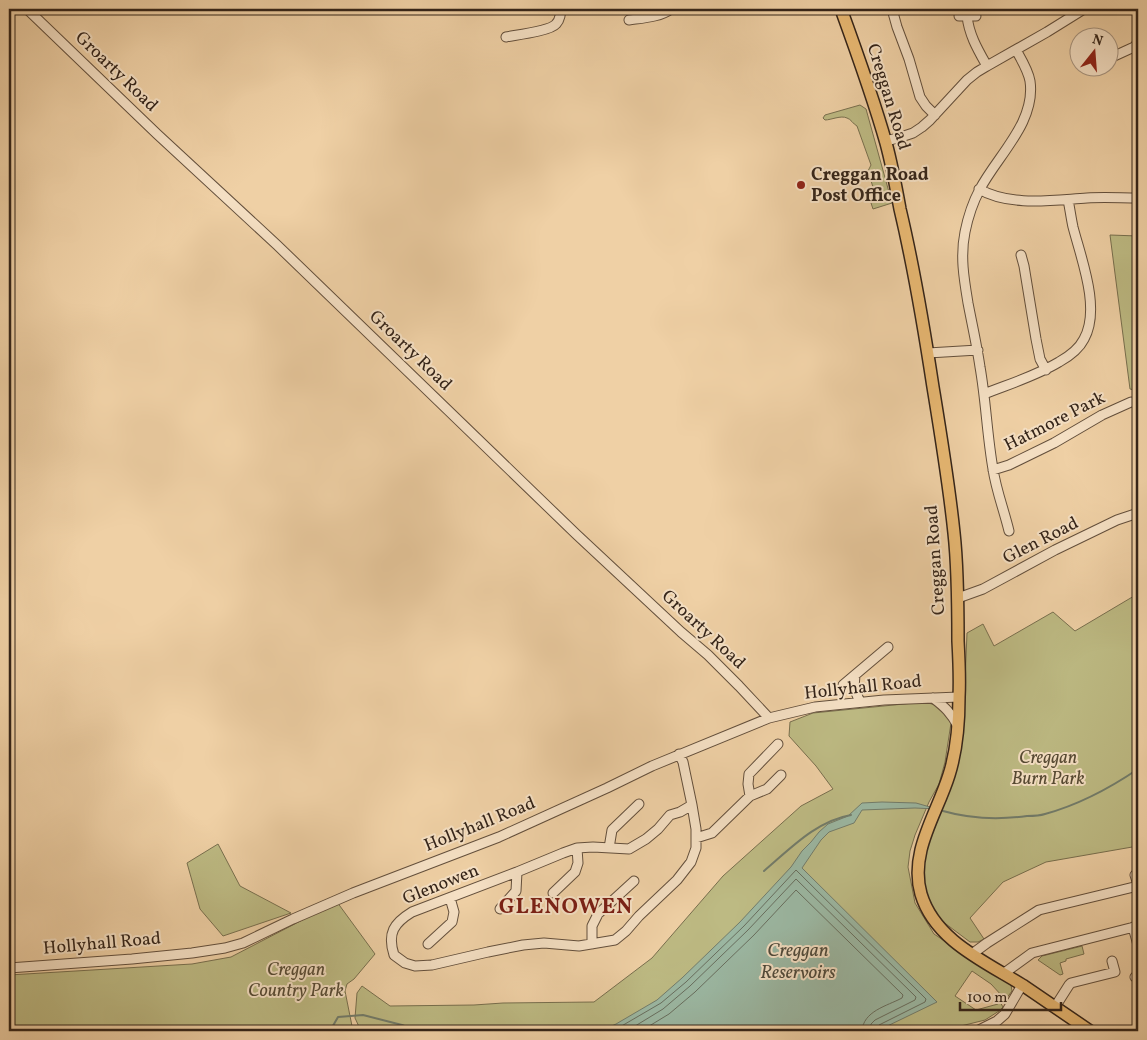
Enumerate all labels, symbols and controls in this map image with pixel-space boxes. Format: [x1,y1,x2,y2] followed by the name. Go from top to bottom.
[69,26,163,118] street label: Groarty Road
[1070,28,1120,78] north arrow
[1090,30,1105,52] text: N
[860,41,916,153] street label: Creggan Road
[811,163,929,209] place label: Creggan Road Post Office
[795,179,807,191] marker: Creggan Road Post Office
[363,305,457,397] street label: Groarty Road
[1000,386,1110,458] street label: Hatmore Park
[920,504,952,616] street label: Creggan Road
[999,511,1083,571] street label: Glen Road
[656,585,750,675] street label: Groarty Road
[803,669,923,707] street label: Hollyhall Road
[1011,746,1085,792] park label: Creggan Burn Park
[421,791,539,859] street label: Hollyhall Road
[399,858,483,912] street label: Glenowen
[499,892,633,923] district label: GLENOWEN
[42,926,162,962] street label: Hollyhall Road
[760,938,836,986] water label: Creggan Reservoirs
[248,958,344,1004] park label: Creggan Country Park
[960,980,1061,1012] scale bar
[967,988,1007,1009] text: 100 m

